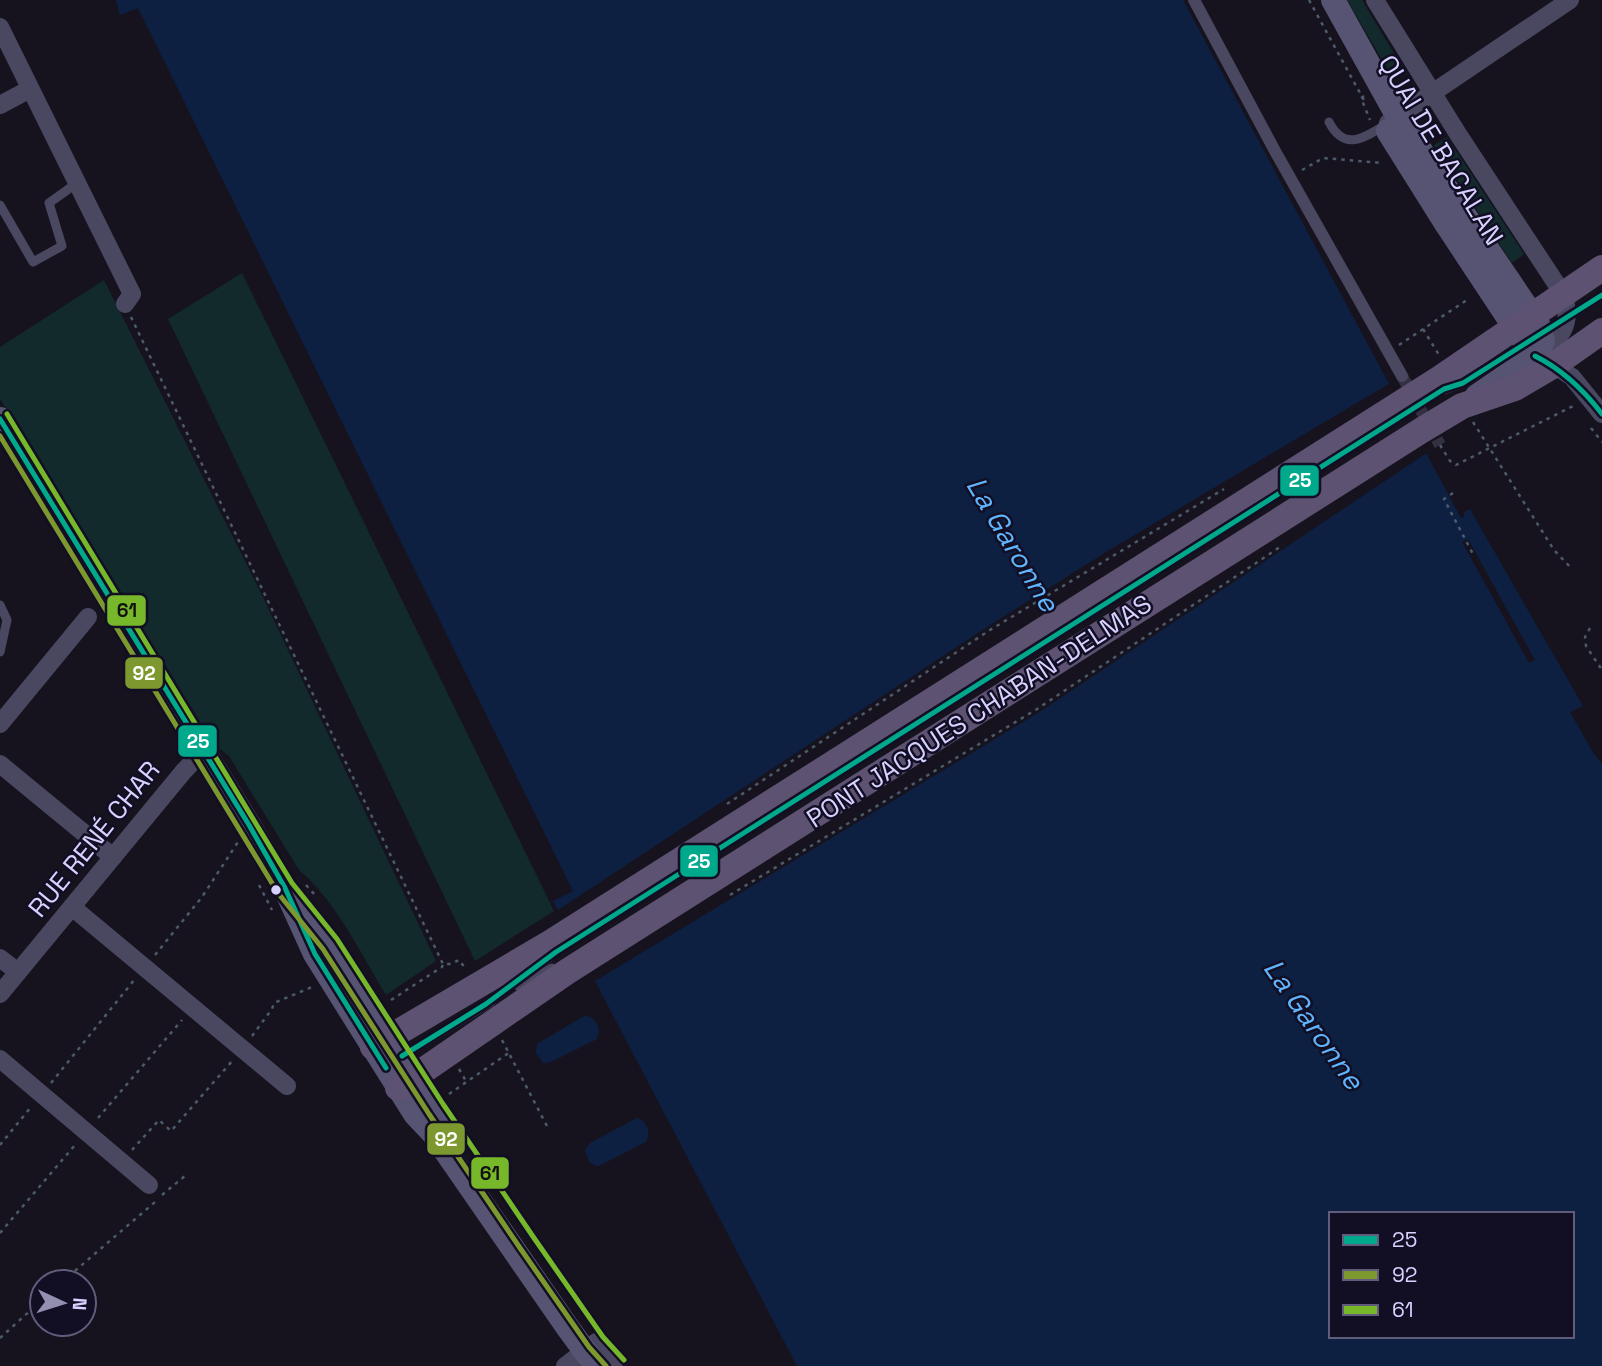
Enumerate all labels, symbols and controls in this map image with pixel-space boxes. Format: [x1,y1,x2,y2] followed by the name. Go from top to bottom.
[1371,49,1511,251] street label: QUAI DE BACALAN
[1279,464,1320,497] line badge: 25
[1289,468,1311,493] text: 25
[959,470,1068,619] water label: La Garonne
[800,587,1158,835] street label: PONT JACQUES CHABAN-DELMAS
[106,594,147,627] line badge: 61
[117,598,137,623] text: 61
[124,656,164,690] line badge: 92
[132,661,156,686] text: 92
[177,724,218,758] line badge: 25
[187,729,209,754] text: 25
[21,754,167,924] street label: RUE RENÉ CHAR
[679,844,719,878] line badge: 25
[688,849,710,874] text: 25
[269,883,283,897] unlabelled marker
[1256,952,1373,1098] water label: La Garonne
[426,1122,466,1156] line badge: 92
[434,1127,458,1152] text: 92
[470,1156,510,1190] line badge: 61
[480,1161,500,1186] text: 61
[1329,1212,1574,1338] legend
[1392,1226,1417,1253] text: 25
[1392,1261,1418,1288] text: 92
[28,1268,98,1338] north arrow
[1392,1296,1414,1323] text: 61
[67,1297,92,1311] text: N

